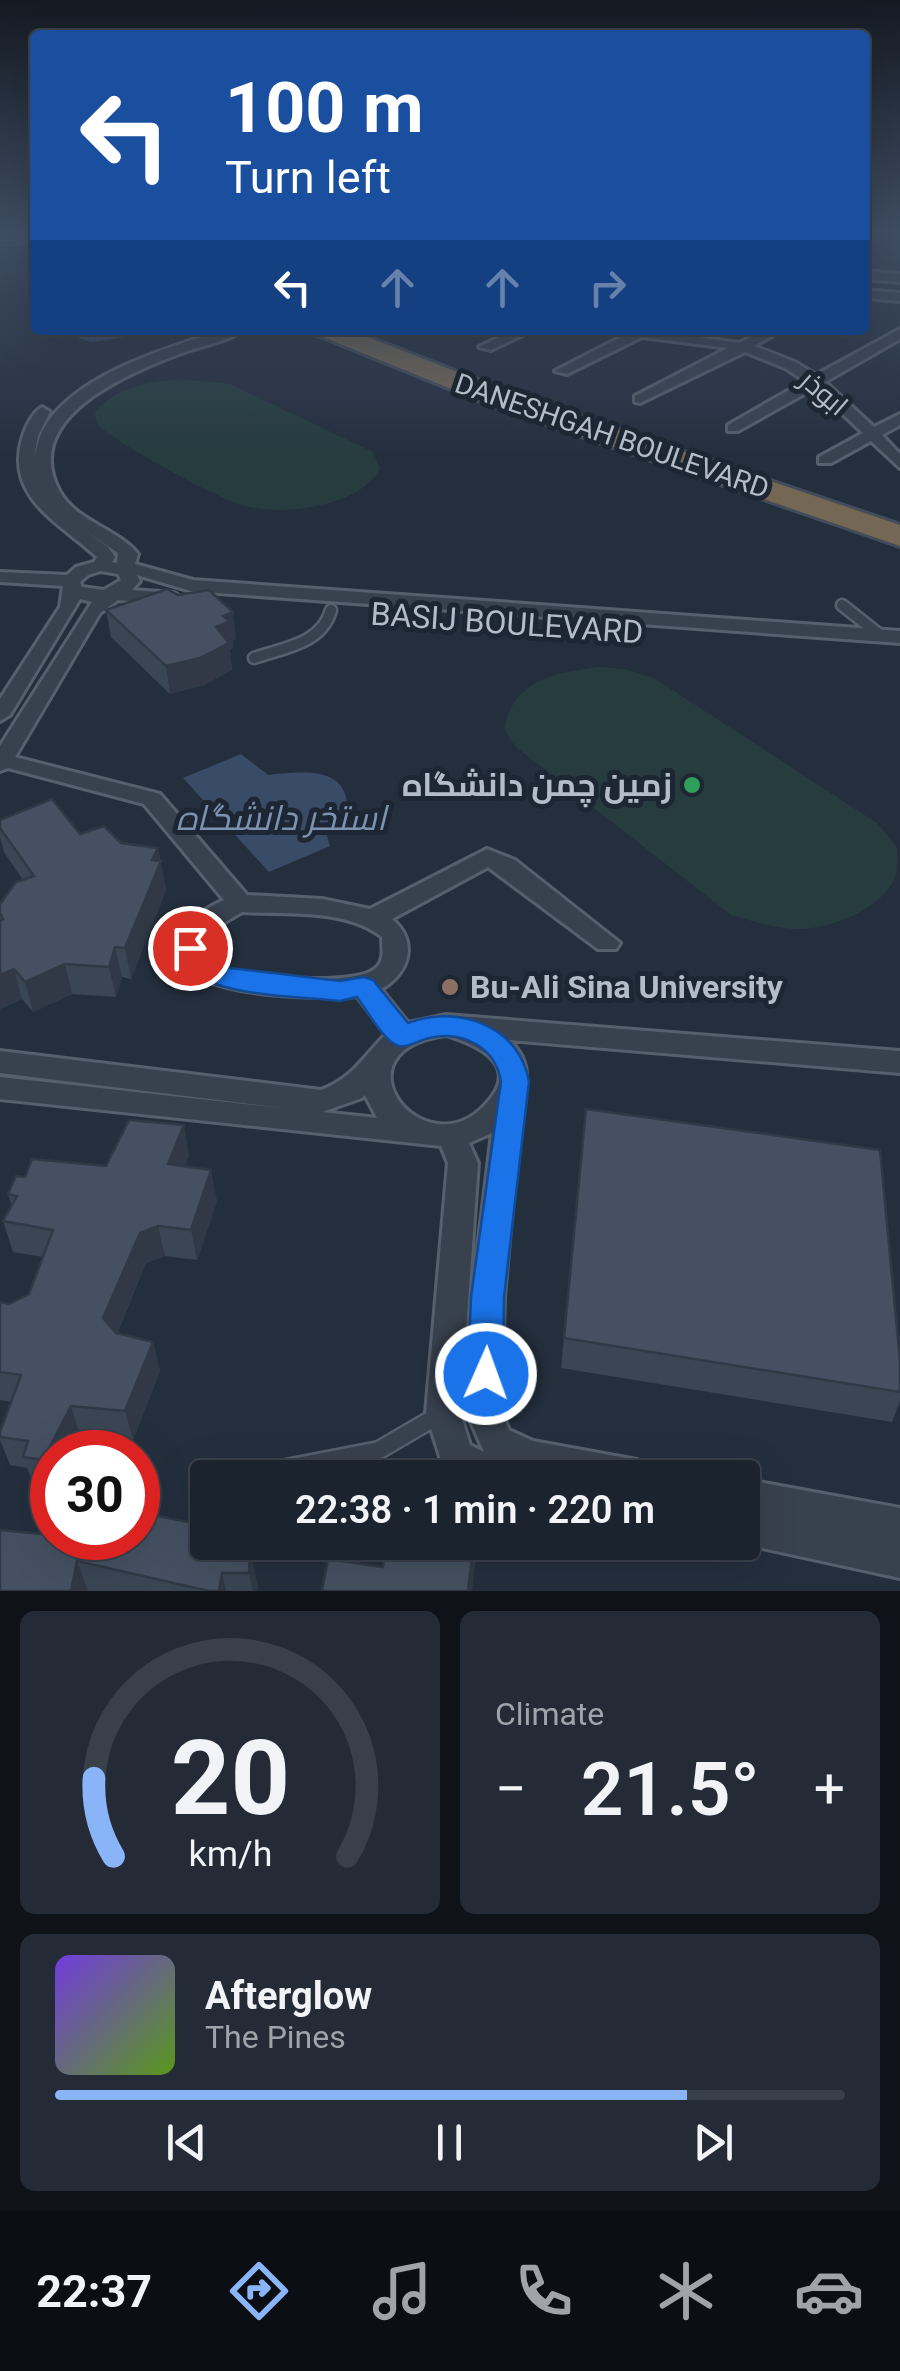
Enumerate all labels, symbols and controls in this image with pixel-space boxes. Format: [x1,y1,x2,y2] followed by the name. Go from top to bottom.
[225,67,424,149] text: 100 m
[60,70,190,200] icon: left
[225,151,391,204] text: Turn left
[265,260,320,315] icon: left
[370,260,425,315] icon: ahead
[475,260,530,315] icon: ahead
[580,260,635,315] icon: right
[792,362,854,423] street label: ابوذر
[451,367,773,505] street label: DANESHGAH BOULEVARD
[369,595,645,651] street label: BASIJ BOULEVARD
[402,766,672,808] place label: زمین چمن دانشگاه
[681,774,703,796] marker: زمین چمن دانشگاه
[176,798,390,839] water label: استخر دانشگاه
[148,906,233,991] pin
[163,921,218,976] icon: arrive
[470,968,784,1006] place label: Bu-Ali Sina University
[439,976,461,998] marker: Bu-Ali Sina University
[434,1322,538,1426] position arrow
[30,1430,160,1560] speed limit sign: 30
[295,1488,655,1532] text: 22:38 · 1 min · 220 m
[495,1695,604,1733] text: Climate
[170,1718,290,1839] text: 20
[581,1745,760,1833] text: 21.5°
[495,1757,526,1821] text: −
[814,1757,845,1821] text: +
[188,1833,272,1875] text: km/h
[205,1974,372,2018] text: Afterglow
[205,2018,346,2056] text: The Pines
[159,2115,214,2170] icon: previous
[422,2115,477,2170] icon: pause
[686,2115,741,2170] icon: next
[224,2256,294,2326] icon: directions
[367,2256,437,2326] icon: music
[509,2256,579,2326] icon: phone
[651,2256,721,2326] icon: climate
[794,2256,864,2326] icon: car
[36,2265,152,2318] text: 22:37

